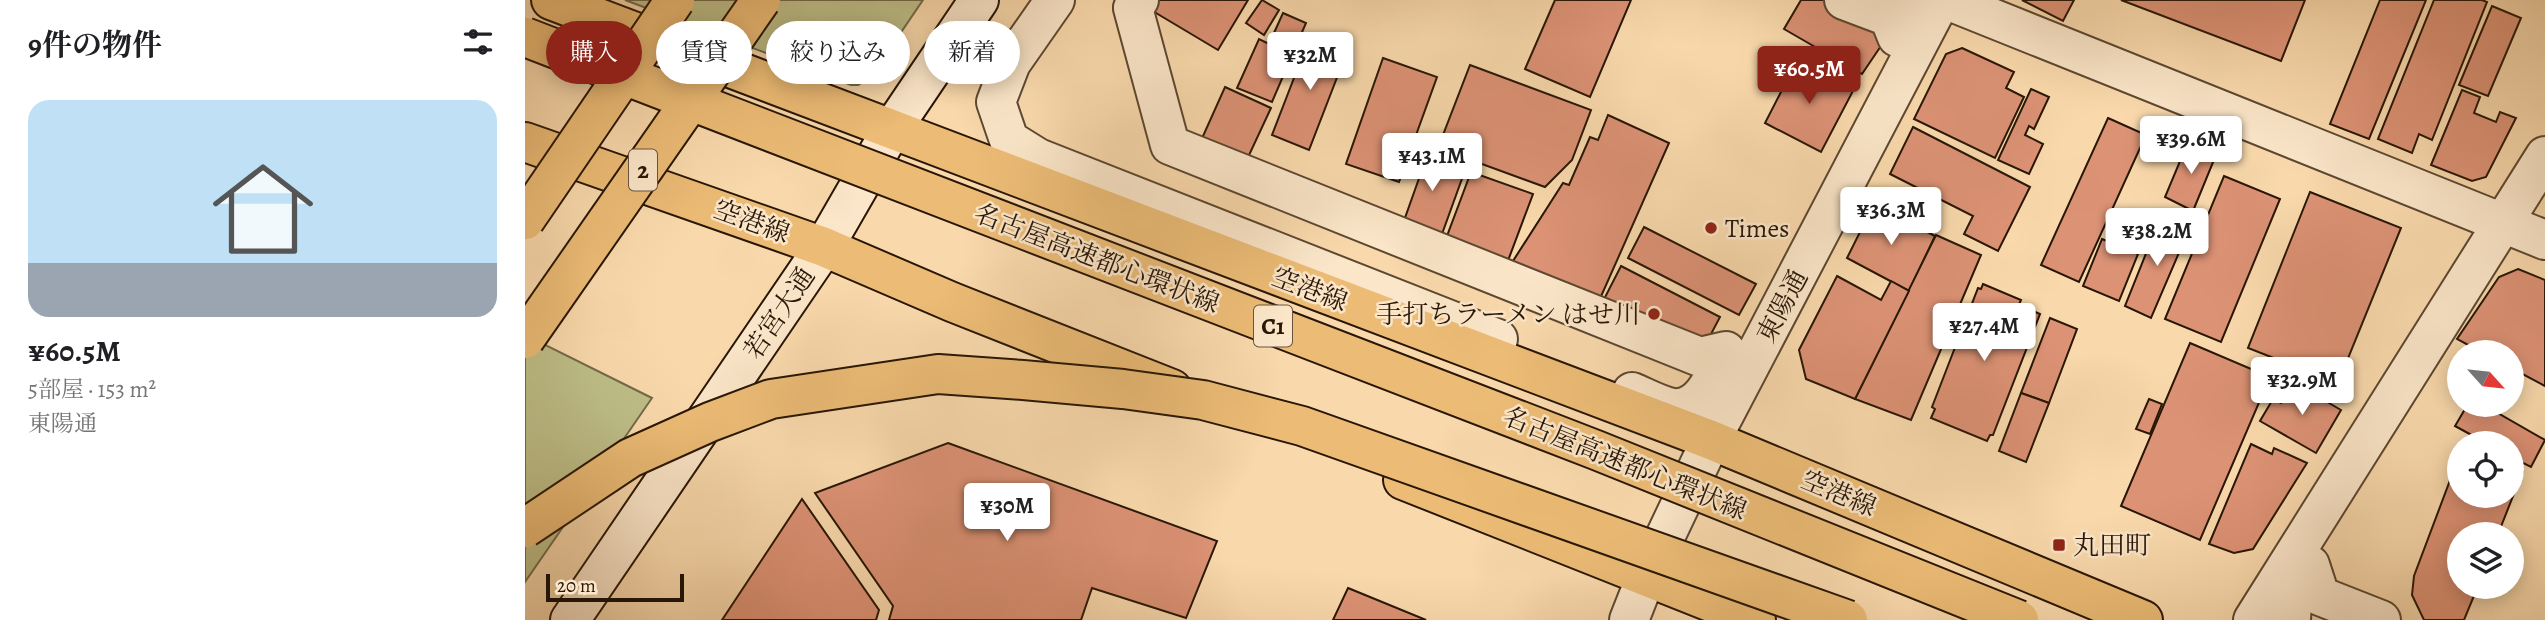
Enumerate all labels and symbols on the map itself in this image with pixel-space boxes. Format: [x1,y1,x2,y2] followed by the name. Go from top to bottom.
[1269,32,1351,92] pin: ¥32M
[1752,46,1866,106] pin: ¥60.5M
[2134,116,2248,176] pin: ¥39.6M
[1375,134,1489,193] pin: ¥43.1M
[629,150,657,190] road number: 2
[1834,188,1948,247] pin: ¥36.3M
[709,192,794,251] street label: 空港線
[969,196,1224,321] street label: 名古屋高速都心環状線
[2100,208,2214,268] pin: ¥38.2M
[1725,211,1789,246] place label: Times
[1703,220,1719,236] marker: Times
[1267,259,1353,320] street label: 空港線
[736,260,823,366] street label: 若宮大通
[1749,264,1816,349] street label: 東陽通
[1376,297,1640,332] place label: 手打ちラーメン はせ川
[1927,304,2041,363] pin: ¥27.4M
[1254,306,1292,346] road number: C1
[1646,306,1662,322] marker: 手打ちラーメン はせ川
[2447,340,2523,416] north arrow
[2245,358,2359,417] pin: ¥32.9M
[1498,399,1752,528] street label: 名古屋高速都心環状線
[1796,462,1882,525] street label: 空港線
[966,484,1048,543] pin: ¥30M
[2073,528,2151,563] place label: 丸田町
[2051,537,2067,553] marker: 丸田町
[546,571,684,603] scale bar

